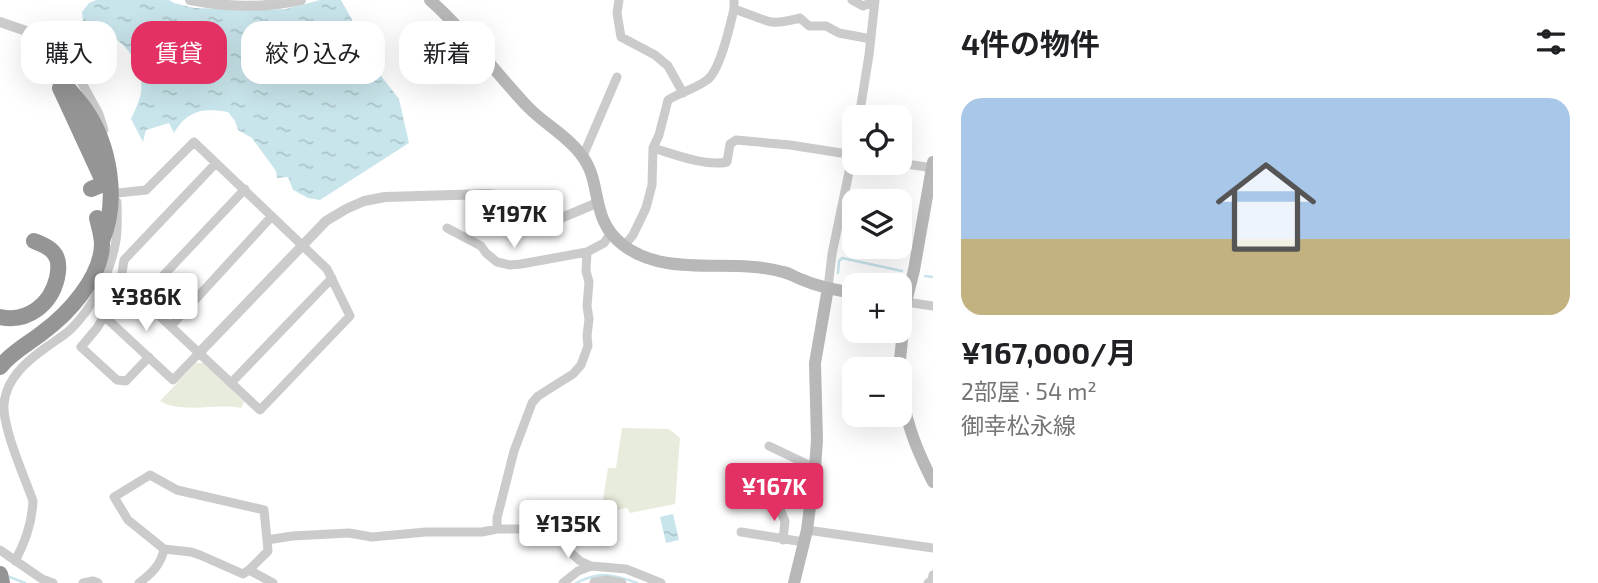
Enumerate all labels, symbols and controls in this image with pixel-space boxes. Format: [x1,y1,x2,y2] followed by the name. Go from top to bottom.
[21,21,117,84] chip: 購入
[131,21,227,84] chip: 賃貸
[241,21,385,84] chip: 絞り込み
[399,21,495,84] chip: 新着
[1532,23,1570,61] icon: filters
[961,25,1100,61] text: 4件の物件
[842,105,912,427] map controls
[842,105,912,175] button: locate
[1203,144,1329,270] icon: home
[842,189,912,259] button: layers
[465,190,563,250] pin: ¥197K
[481,199,547,227] text: ¥197K
[842,273,912,343] button: +
[97,274,195,333] pin: ¥386K
[111,282,181,310] text: ¥386K
[961,334,1137,370] text: ¥167,000/月
[842,357,912,427] button: −
[961,377,1097,405] text: 2部屋 · 54 m²
[961,411,1076,439] text: 御幸松永線
[725,463,823,523] pin: ¥167K
[741,472,807,500] text: ¥167K
[519,500,617,560] pin: ¥135K
[535,509,601,537] text: ¥135K

